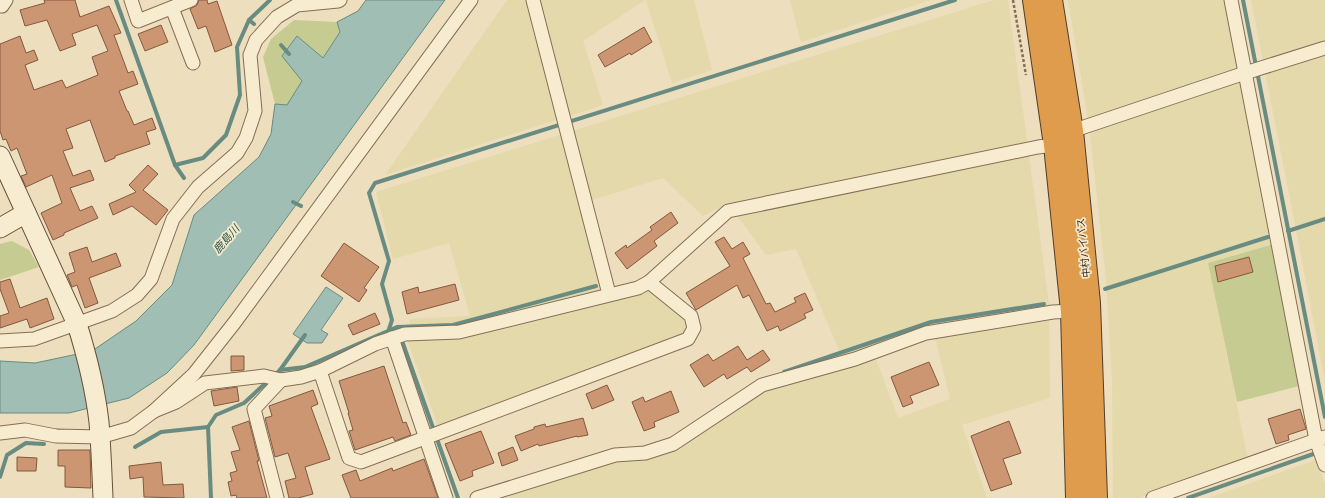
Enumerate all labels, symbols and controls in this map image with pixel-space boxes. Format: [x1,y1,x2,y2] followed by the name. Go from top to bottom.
[1075,218,1092,278] street label: 中村バイパス
[211,222,242,255] water label: 鹿島川

